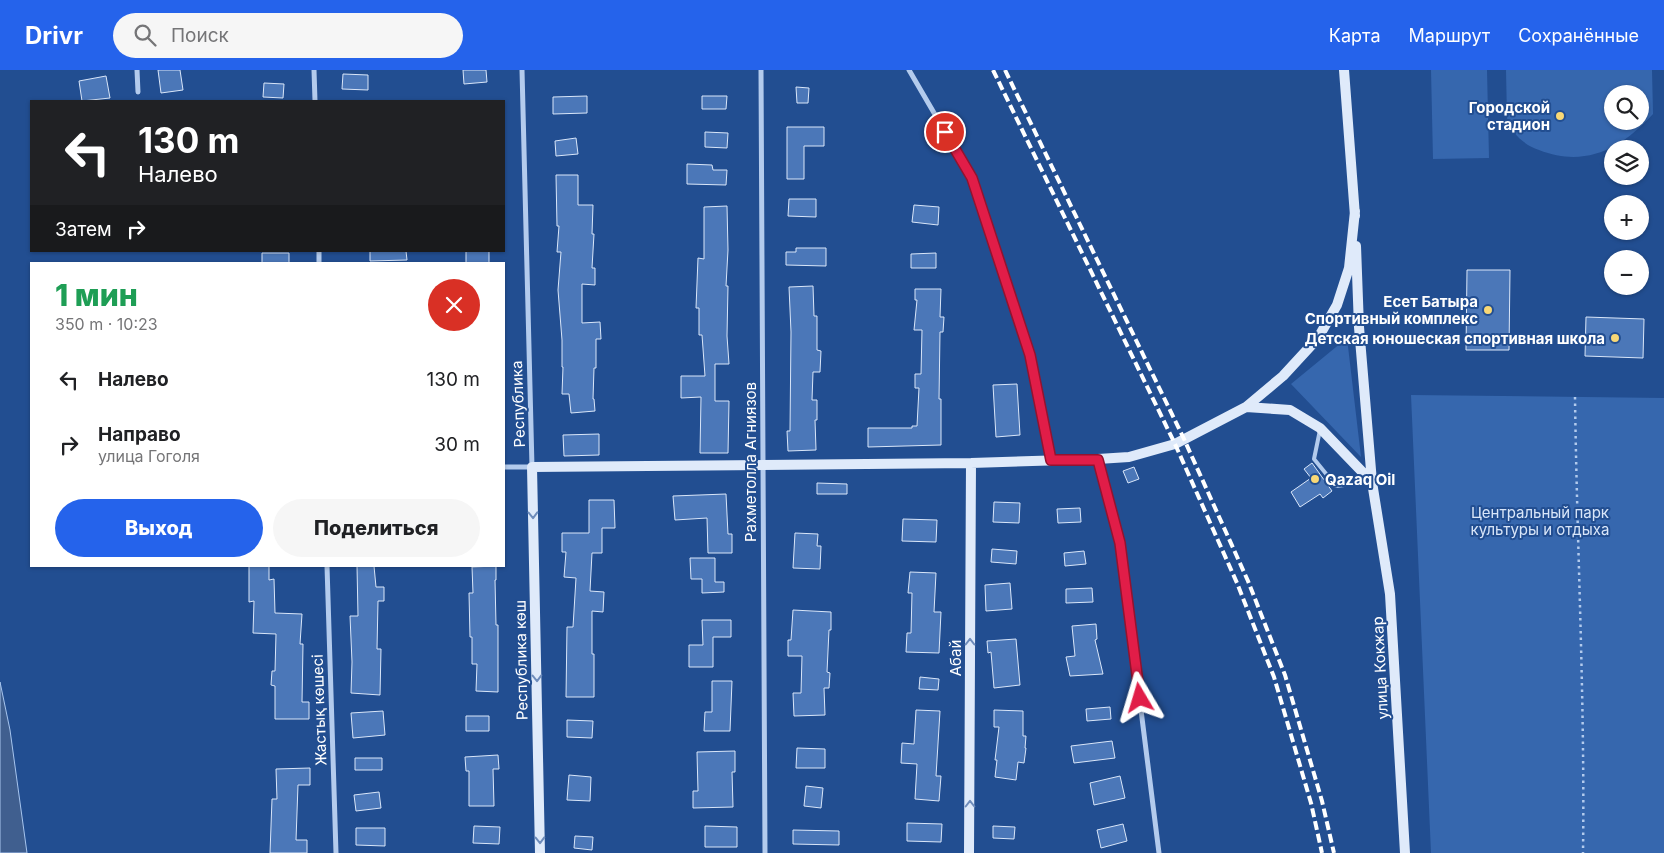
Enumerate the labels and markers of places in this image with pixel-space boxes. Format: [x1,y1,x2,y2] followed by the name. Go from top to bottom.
[1469,98,1550,134] place label: Городской стадион
[1554,110,1566,122] marker: Городской стадион
[924,111,966,153] pin
[1305,292,1478,328] place label: Есет Батыра Спортивный комплекс
[1482,304,1494,316] marker: Есет Батыра Спортивный комплекс
[1304,329,1605,348] place label: Детская юношеская спортивная школа
[1609,332,1621,344] marker: Детская юношеская спортивная школа
[1325,470,1395,489] place label: Qazaq Oil
[1309,473,1321,485] marker: Qazaq Oil

